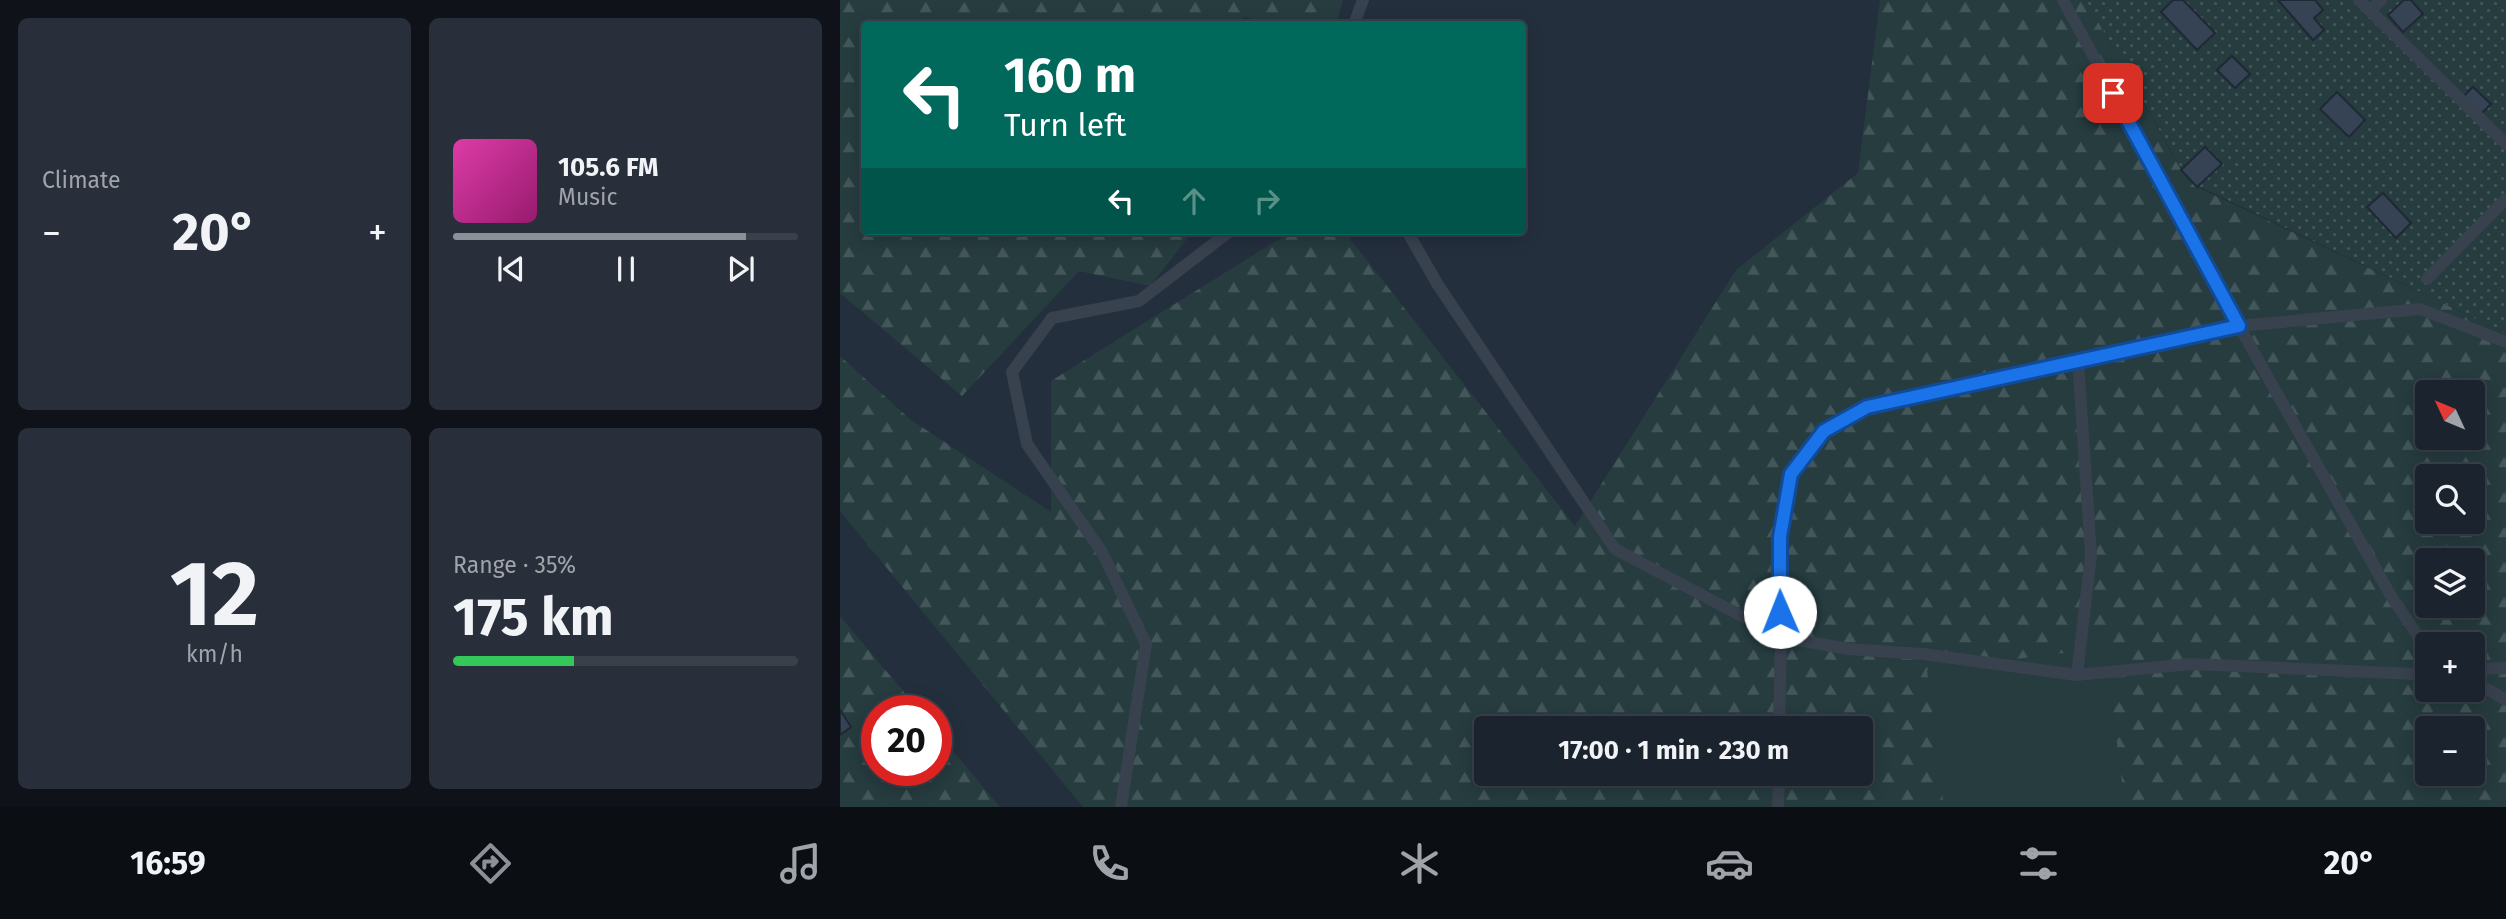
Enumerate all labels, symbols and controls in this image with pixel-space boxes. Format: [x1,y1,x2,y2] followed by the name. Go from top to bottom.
[1004,46,1136,105] text: 160 m
[889,49,980,140] icon: left
[2083,63,2143,123] pin
[2094,74,2132,112] icon: arrive
[1004,106,1126,144] text: Turn left
[558,152,658,183] text: 105.6 FM
[42,166,121,194] text: Climate
[1102,182,1140,220] icon: left
[1175,182,1213,220] icon: ahead
[1248,182,1286,220] icon: right
[558,183,618,211] text: Music
[172,201,257,264] text: 20°
[42,210,61,256] text: −
[368,210,387,256] text: +
[492,250,530,288] icon: previous
[607,250,645,288] icon: pause
[722,250,760,288] icon: next
[2415,380,2485,450] north arrow
[2415,380,2485,786] map controls
[2415,464,2485,534] button: search
[170,540,259,649] text: 12
[2415,548,2485,618] button: layers
[453,551,576,579] text: Range · 35%
[1743,575,1817,649] position arrow
[453,586,614,649] text: 175 km
[2415,632,2485,702] button: +
[186,640,243,668] text: km/h
[861,695,952,786] speed limit sign: 20
[2415,716,2485,786] button: −
[1558,735,1789,766] text: 17:00 · 1 min · 230 m
[466,839,515,888] icon: directions
[776,839,825,888] icon: music
[1085,839,1134,888] icon: phone
[1395,839,1444,888] icon: climate
[1705,839,1754,888] icon: car
[2014,839,2063,888] icon: filters
[130,844,206,882] text: 16:59
[2324,844,2376,882] text: 20°

